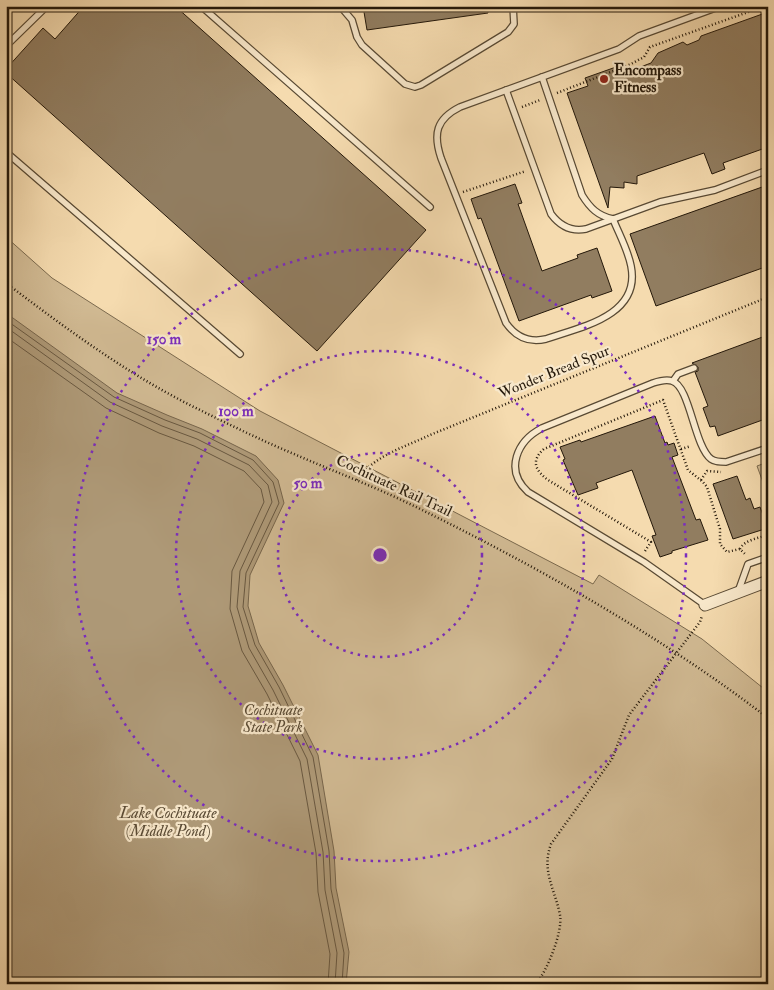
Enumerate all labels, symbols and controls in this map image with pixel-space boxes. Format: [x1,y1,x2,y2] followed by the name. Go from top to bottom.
[614,61,681,97] place label: Encompass Fitness
[598,73,610,85] marker: Encompass Fitness
[147,330,181,349] text: 150 m
[494,341,613,404] street label: Wonder Bread Spur
[218,402,254,421] text: 100 m
[333,451,455,521] street label: Cochituate Rail Trail
[294,474,323,493] text: 50 m
[371,546,389,564] centre of rings
[242,701,303,737] park label: Cochituate State Park
[118,803,217,841] water label: Lake Cochituate (Middle Pond)

